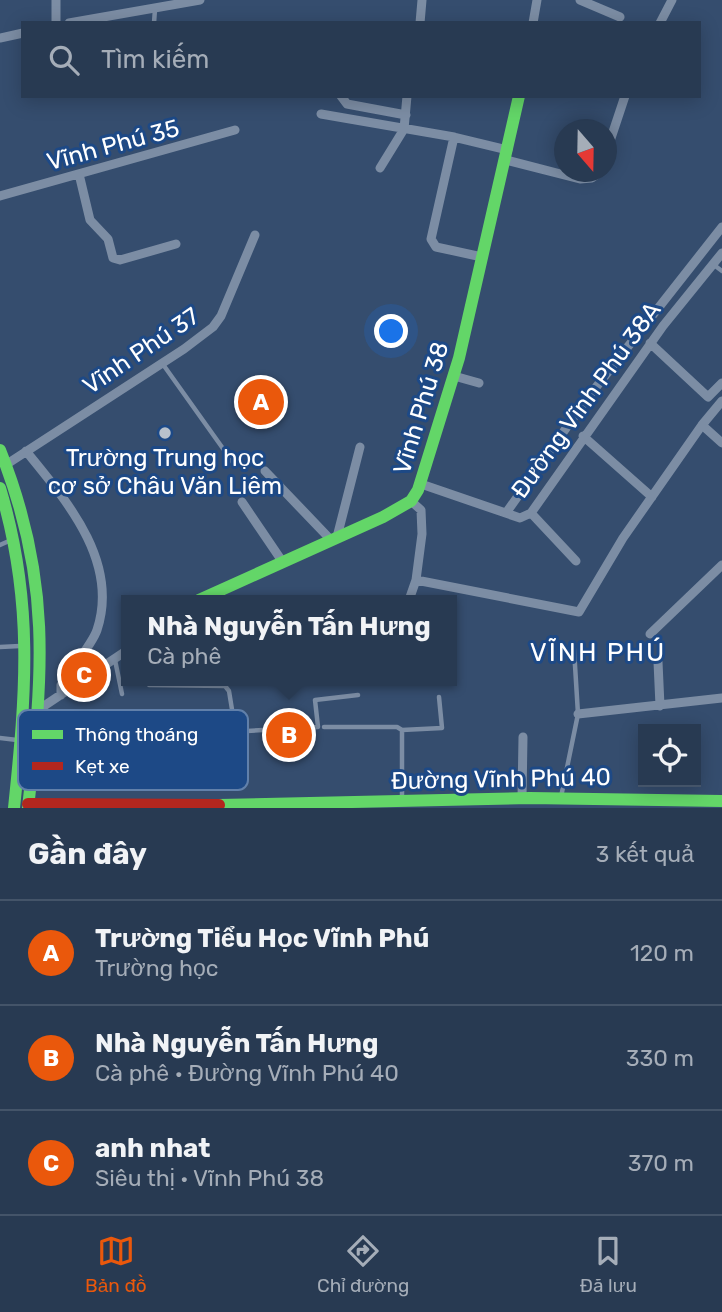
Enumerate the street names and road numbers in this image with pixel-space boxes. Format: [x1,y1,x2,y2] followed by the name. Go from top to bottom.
[44,114,182,176] street label: Vĩnh Phú 35
[505,296,667,504] street label: Đường Vĩnh Phú 38A
[78,302,204,400] street label: Vĩnh Phú 37
[388,338,454,478] street label: Vĩnh Phú 38
[391,763,611,795] street label: Đường Vĩnh Phú 40

